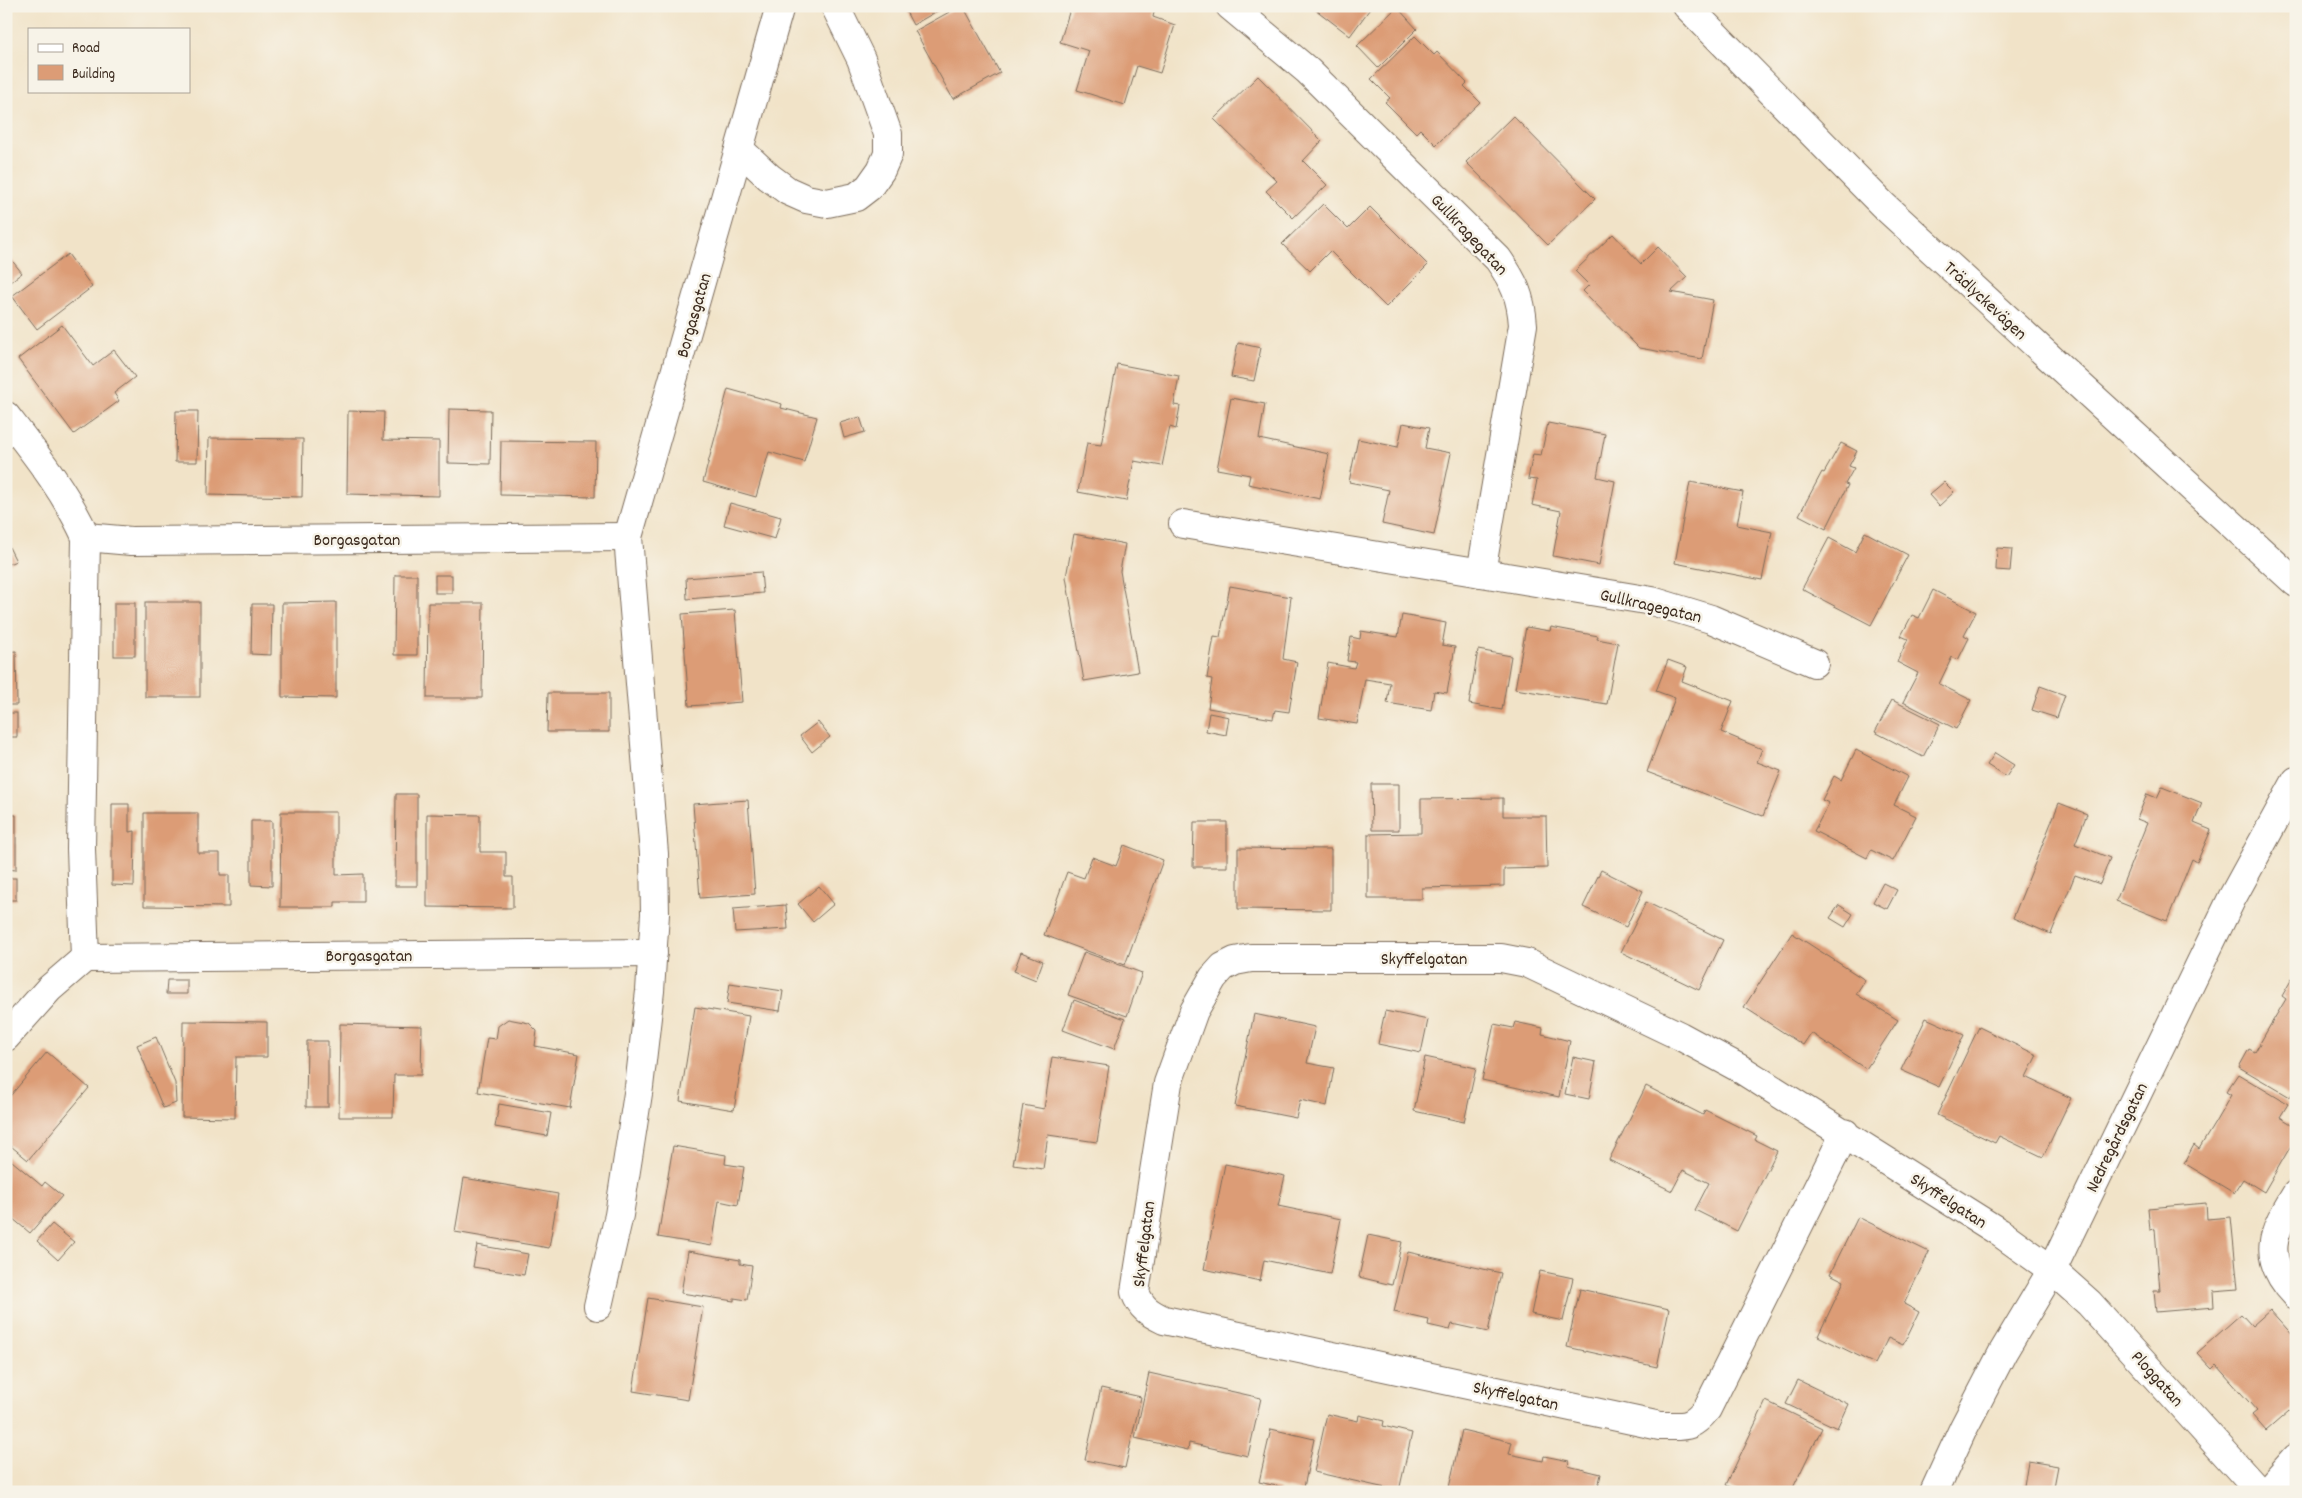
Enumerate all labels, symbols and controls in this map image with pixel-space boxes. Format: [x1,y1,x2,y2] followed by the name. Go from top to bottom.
[28,28,190,92] legend
[72,38,100,60] text: Road
[72,64,115,86] text: Building
[1424,189,1513,282] street label: Gullkragegatan
[1937,257,2032,347] street label: Trädlyckevägen
[671,270,719,361] street label: Borgasgatan
[314,529,400,554] street label: Borgasgatan
[1597,584,1704,631] street label: Gullkragegatan
[326,945,412,970] street label: Borgasgatan
[1381,948,1467,973] street label: Skyffelgatan
[2081,1079,2156,1197] street label: Nedregårdsgatan
[1904,1168,1991,1236] street label: Skyffelgatan
[1128,1200,1163,1289] street label: Skyffelgatan
[2124,1346,2188,1413] street label: Ploggatan
[1470,1376,1560,1419] street label: Skyffelgatan

